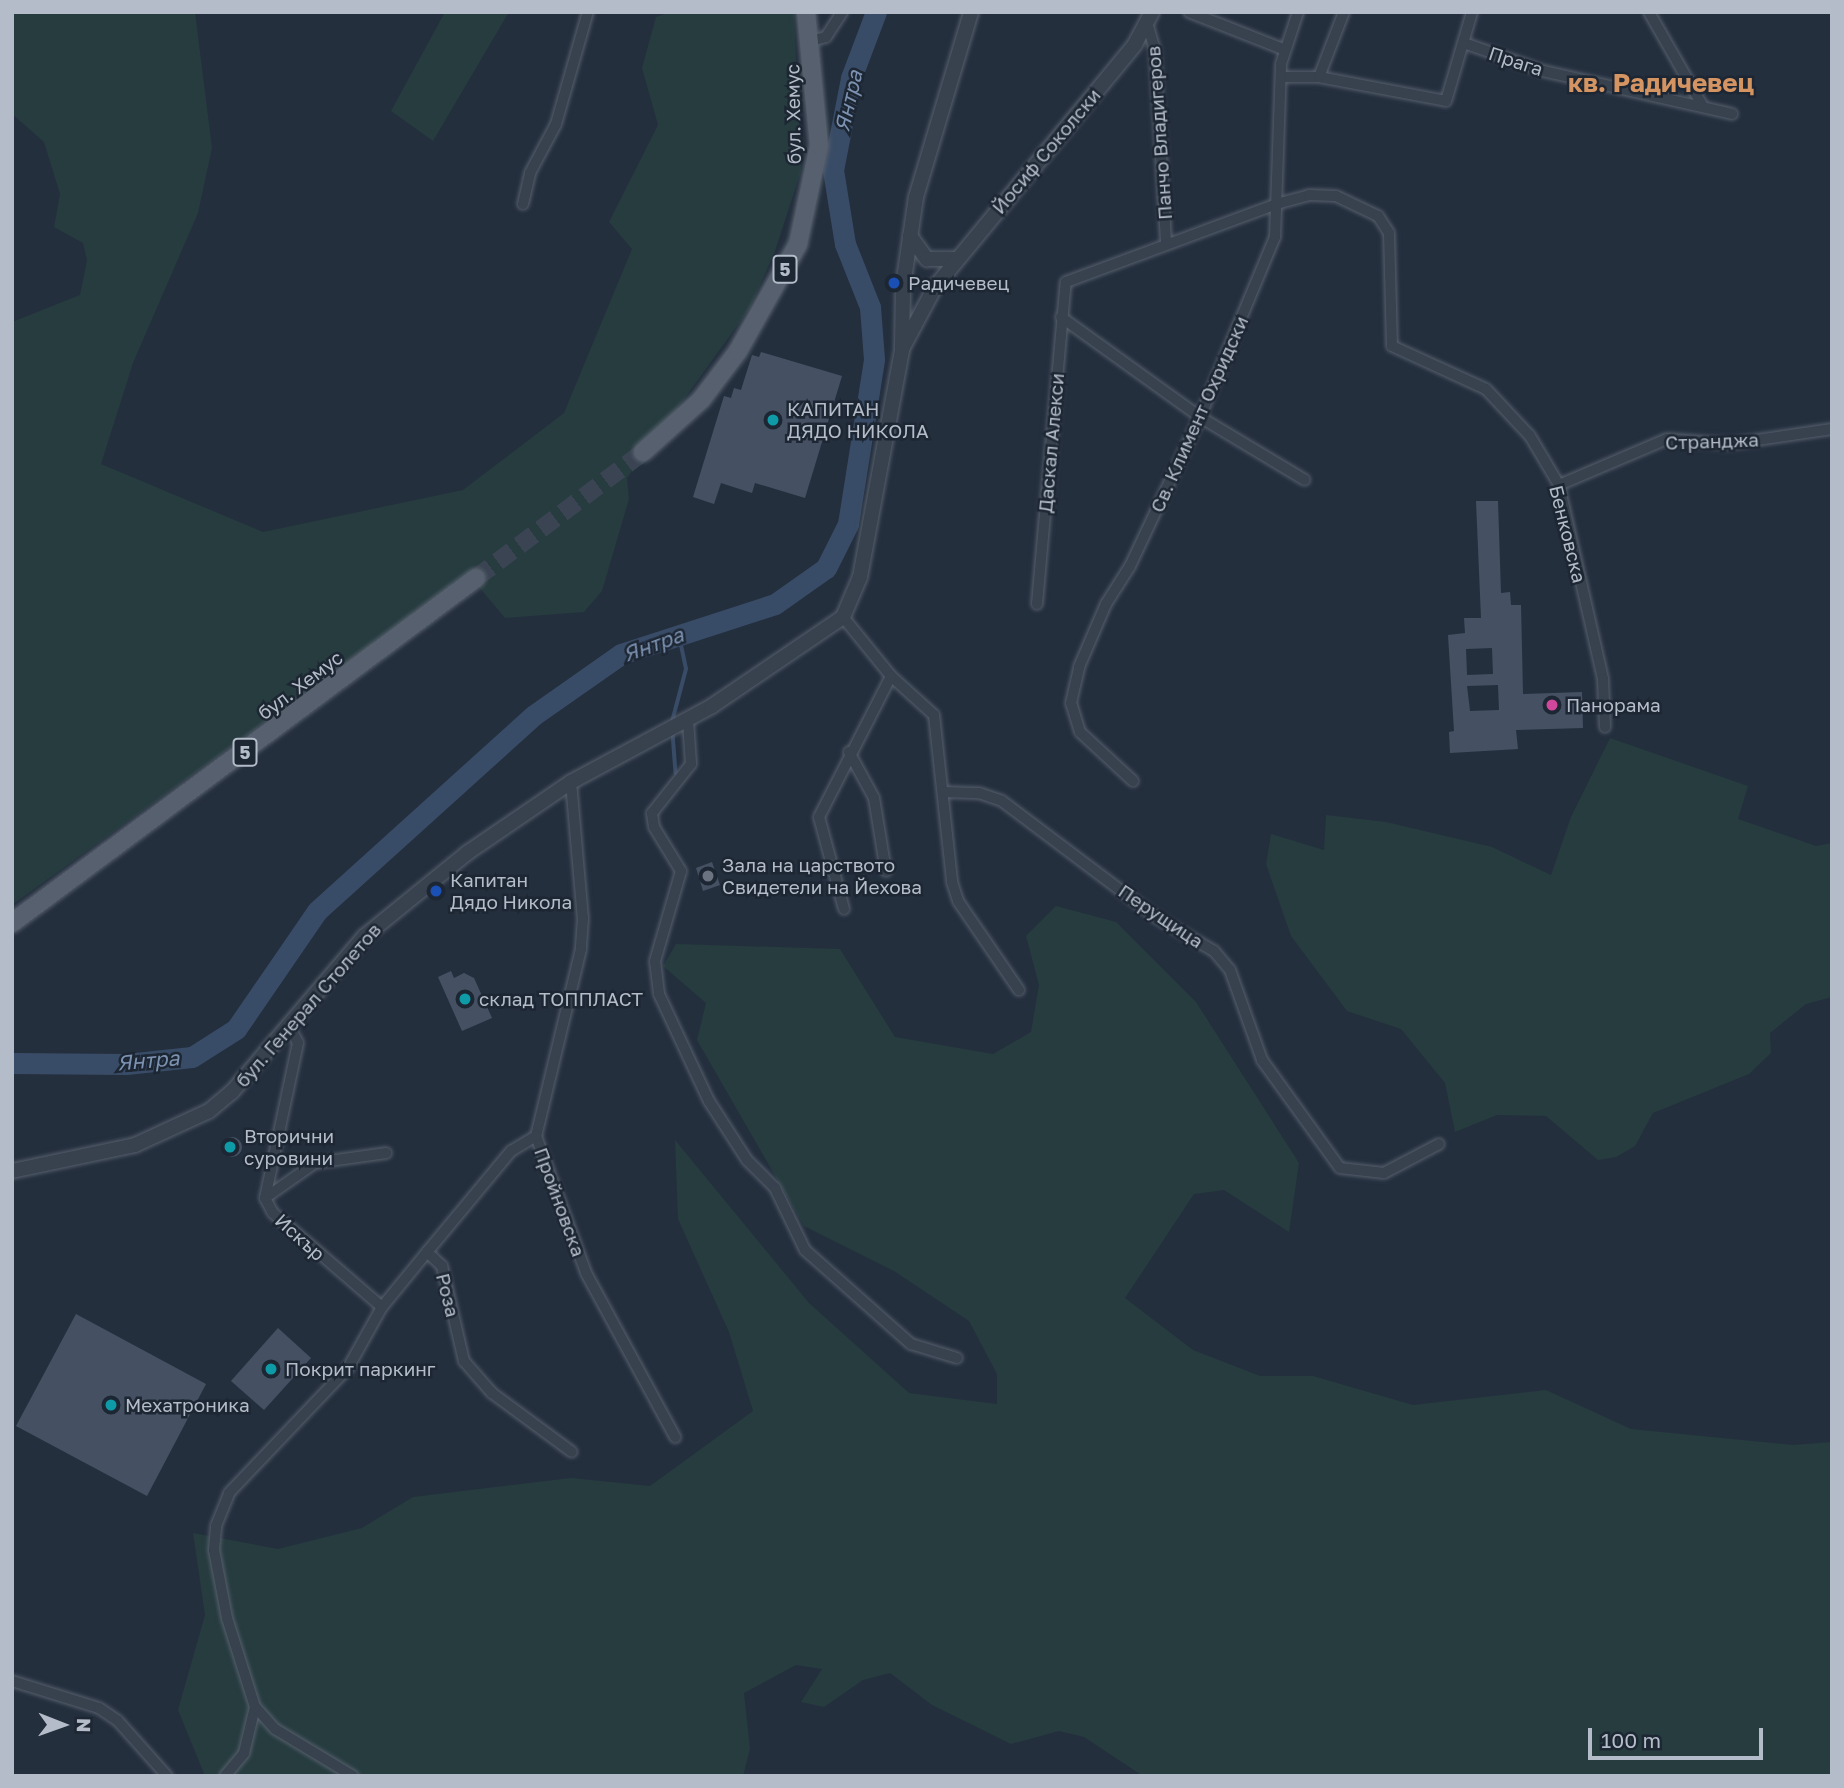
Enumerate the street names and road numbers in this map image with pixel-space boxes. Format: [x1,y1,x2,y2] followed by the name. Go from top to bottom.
[1486,42,1546,80] street label: Прага
[1142,45,1176,221] street label: Панчо Владигеров
[781,64,805,164] street label: бул. Хемус
[987,84,1105,218] street label: Йосиф Соколски
[771,255,799,284] road number: 5
[1145,312,1253,516] street label: Св. Климент Охридски
[1034,372,1068,514] street label: Даскал Алекси
[1665,428,1759,454] street label: Странджа
[1545,483,1591,585] street label: Бенковска
[253,646,347,724] street label: бул. Хемус
[231,738,259,766] road number: 5
[1114,879,1208,953] street label: Перущица
[231,918,385,1092] street label: бул. Генерал Столетов
[530,1144,590,1260] street label: Пройновска
[270,1209,330,1265] street label: Искър
[432,1271,464,1319] street label: Роза

